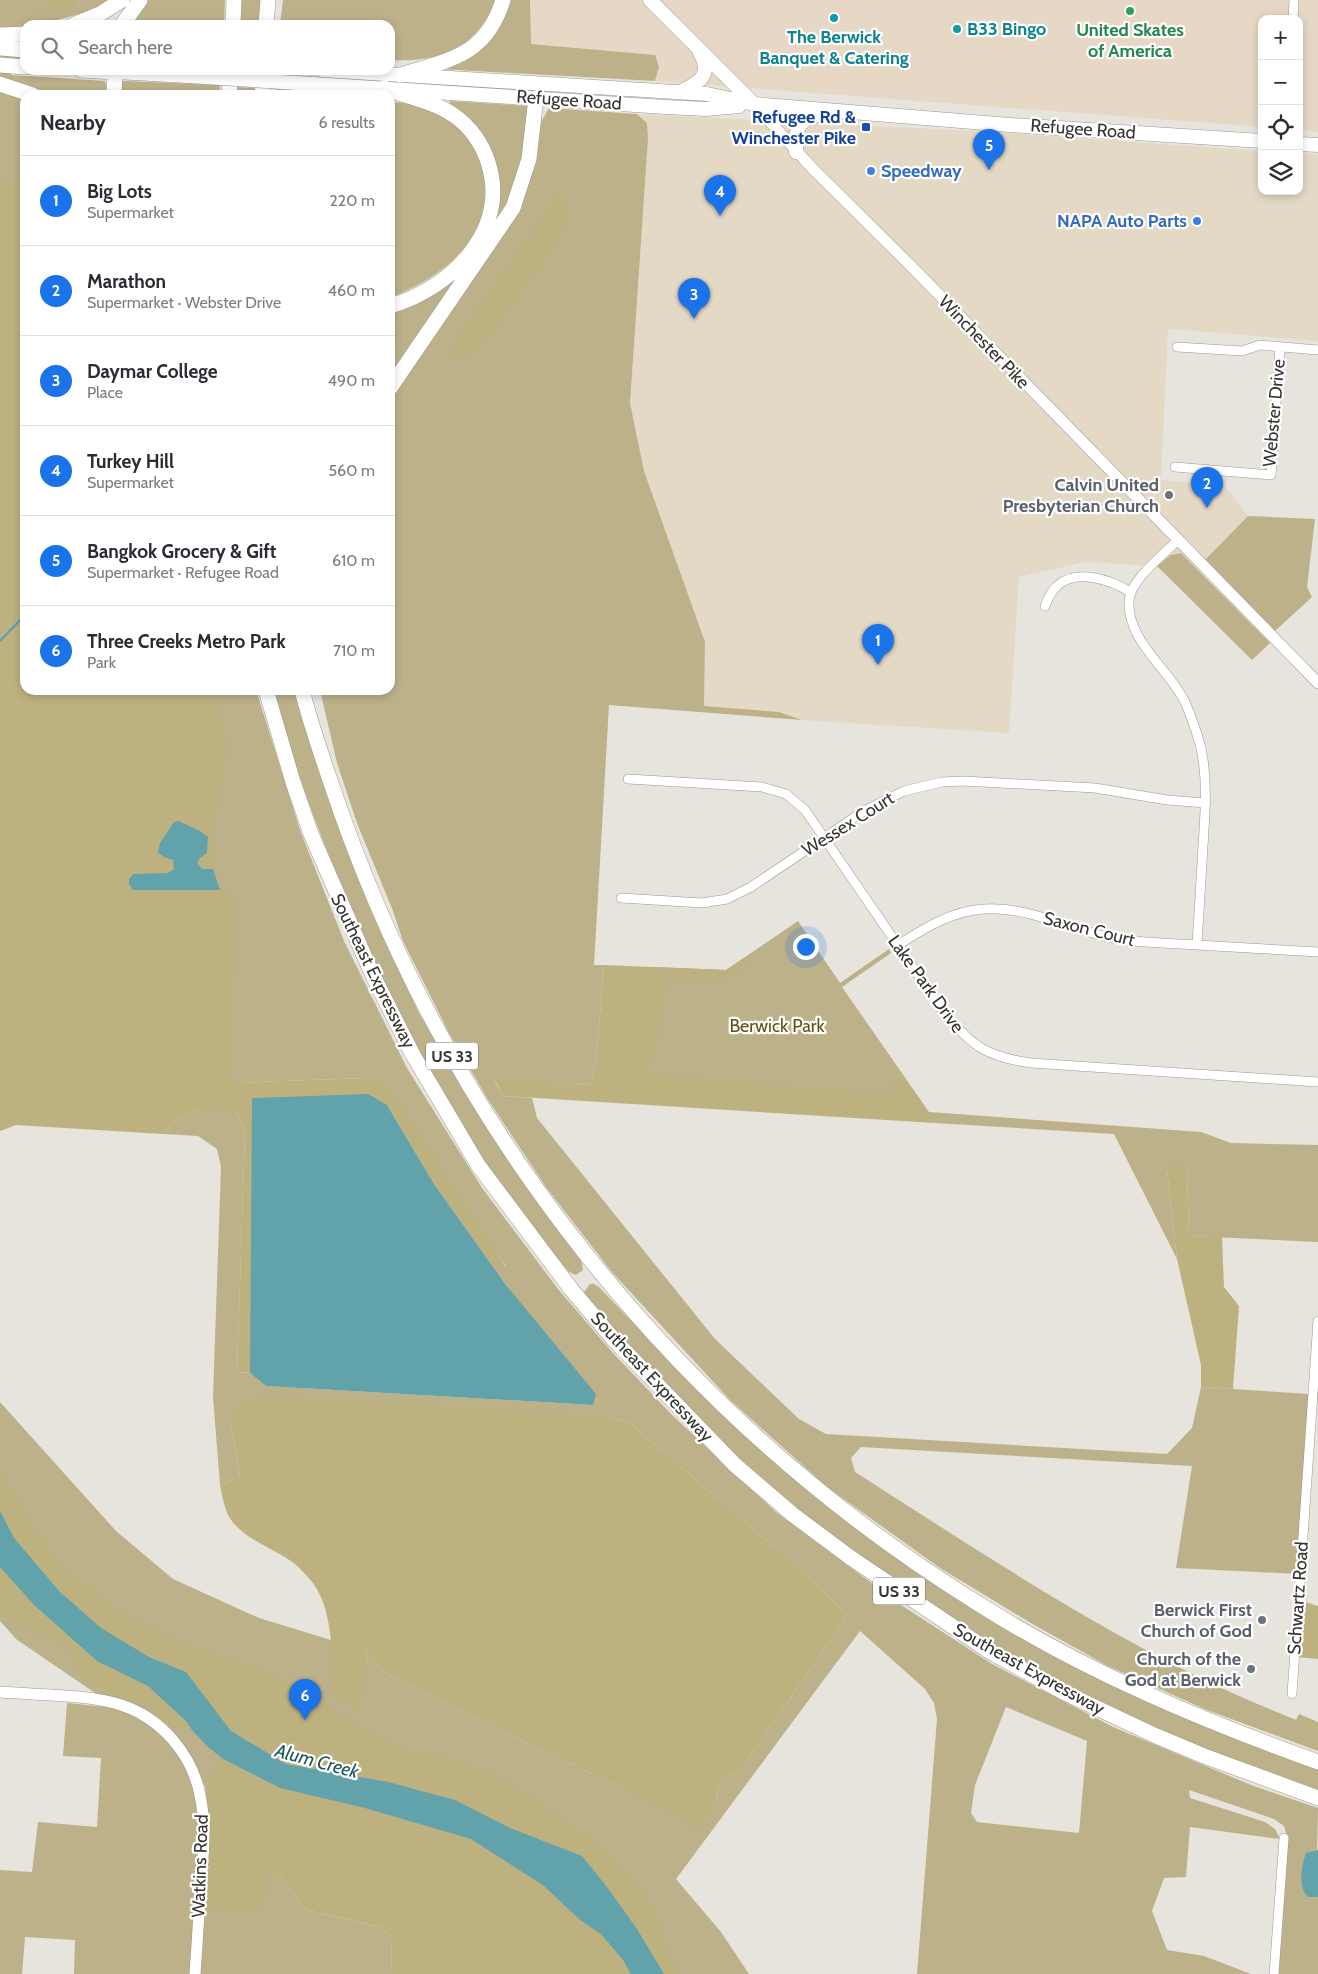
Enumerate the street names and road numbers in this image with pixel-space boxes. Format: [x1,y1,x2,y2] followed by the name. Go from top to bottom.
[516,85,622,115] street label: Refugee Road
[1030,114,1136,144] street label: Refugee Road
[934,291,1034,393] street label: Winchester Pike
[1258,358,1290,468] street label: Webster Drive
[798,787,898,861] street label: Wessex Court
[326,890,420,1052] street label: Southeast Expressway
[1041,907,1137,951] street label: Saxon Court
[883,931,969,1037] street label: Lake Park Drive
[426,1042,478,1070] road number: US 33
[586,1307,718,1447] street label: Southeast Expressway
[1283,1541,1313,1655] street label: Schwartz Road
[873,1578,925,1604] road number: US 33
[950,1618,1108,1720] street label: Southeast Expressway
[187,1814,213,1918] street label: Watkins Road

